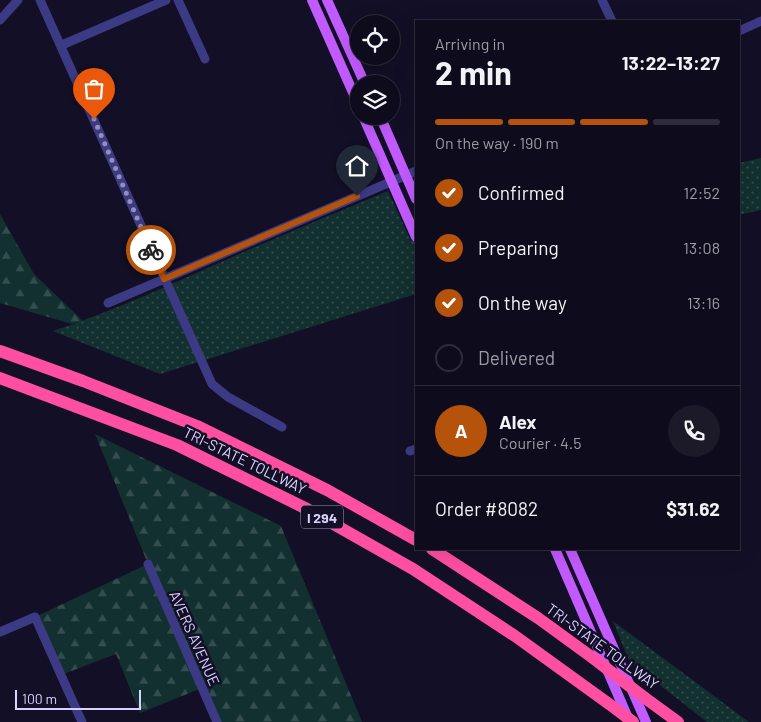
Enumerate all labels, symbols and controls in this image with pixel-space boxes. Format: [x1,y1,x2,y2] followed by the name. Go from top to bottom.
[350,15,400,125] map controls
[350,15,400,65] button: locate
[435,34,505,53] text: Arriving in
[622,51,720,74] text: 13:22–13:27
[435,53,512,91] text: 2 min
[73,68,115,119] pin
[80,75,108,103] icon: bag
[350,75,400,125] button: layers
[435,133,559,152] text: On the way · 190 m
[336,145,378,196] pin
[343,152,371,180] icon: home
[435,179,463,207] icon: check
[478,181,565,204] text: Confirmed
[684,183,720,202] text: 12:52
[126,225,176,275] courier
[435,234,463,262] icon: check
[137,236,165,264] icon: bike
[478,236,559,259] text: Preparing
[683,238,720,257] text: 13:08
[435,289,463,317] icon: check
[478,291,567,314] text: On the way
[687,293,720,312] text: 13:16
[478,346,555,369] text: Delivered
[668,405,720,457] button: phone
[499,410,537,433] text: Alex
[455,419,467,442] text: A
[181,422,309,498] street label: TRI-STATE TOLLWAY
[499,433,582,452] text: Courier · 4.5
[435,497,538,520] text: Order #8082
[666,497,720,520] text: $31.62
[301,506,343,528] road number: I 294
[166,588,224,688] street label: AVERS AVENUE
[543,599,663,693] street label: TRI-STATE TOLLWAY
[15,687,141,710] scale bar
[22,690,57,707] text: 100 m

